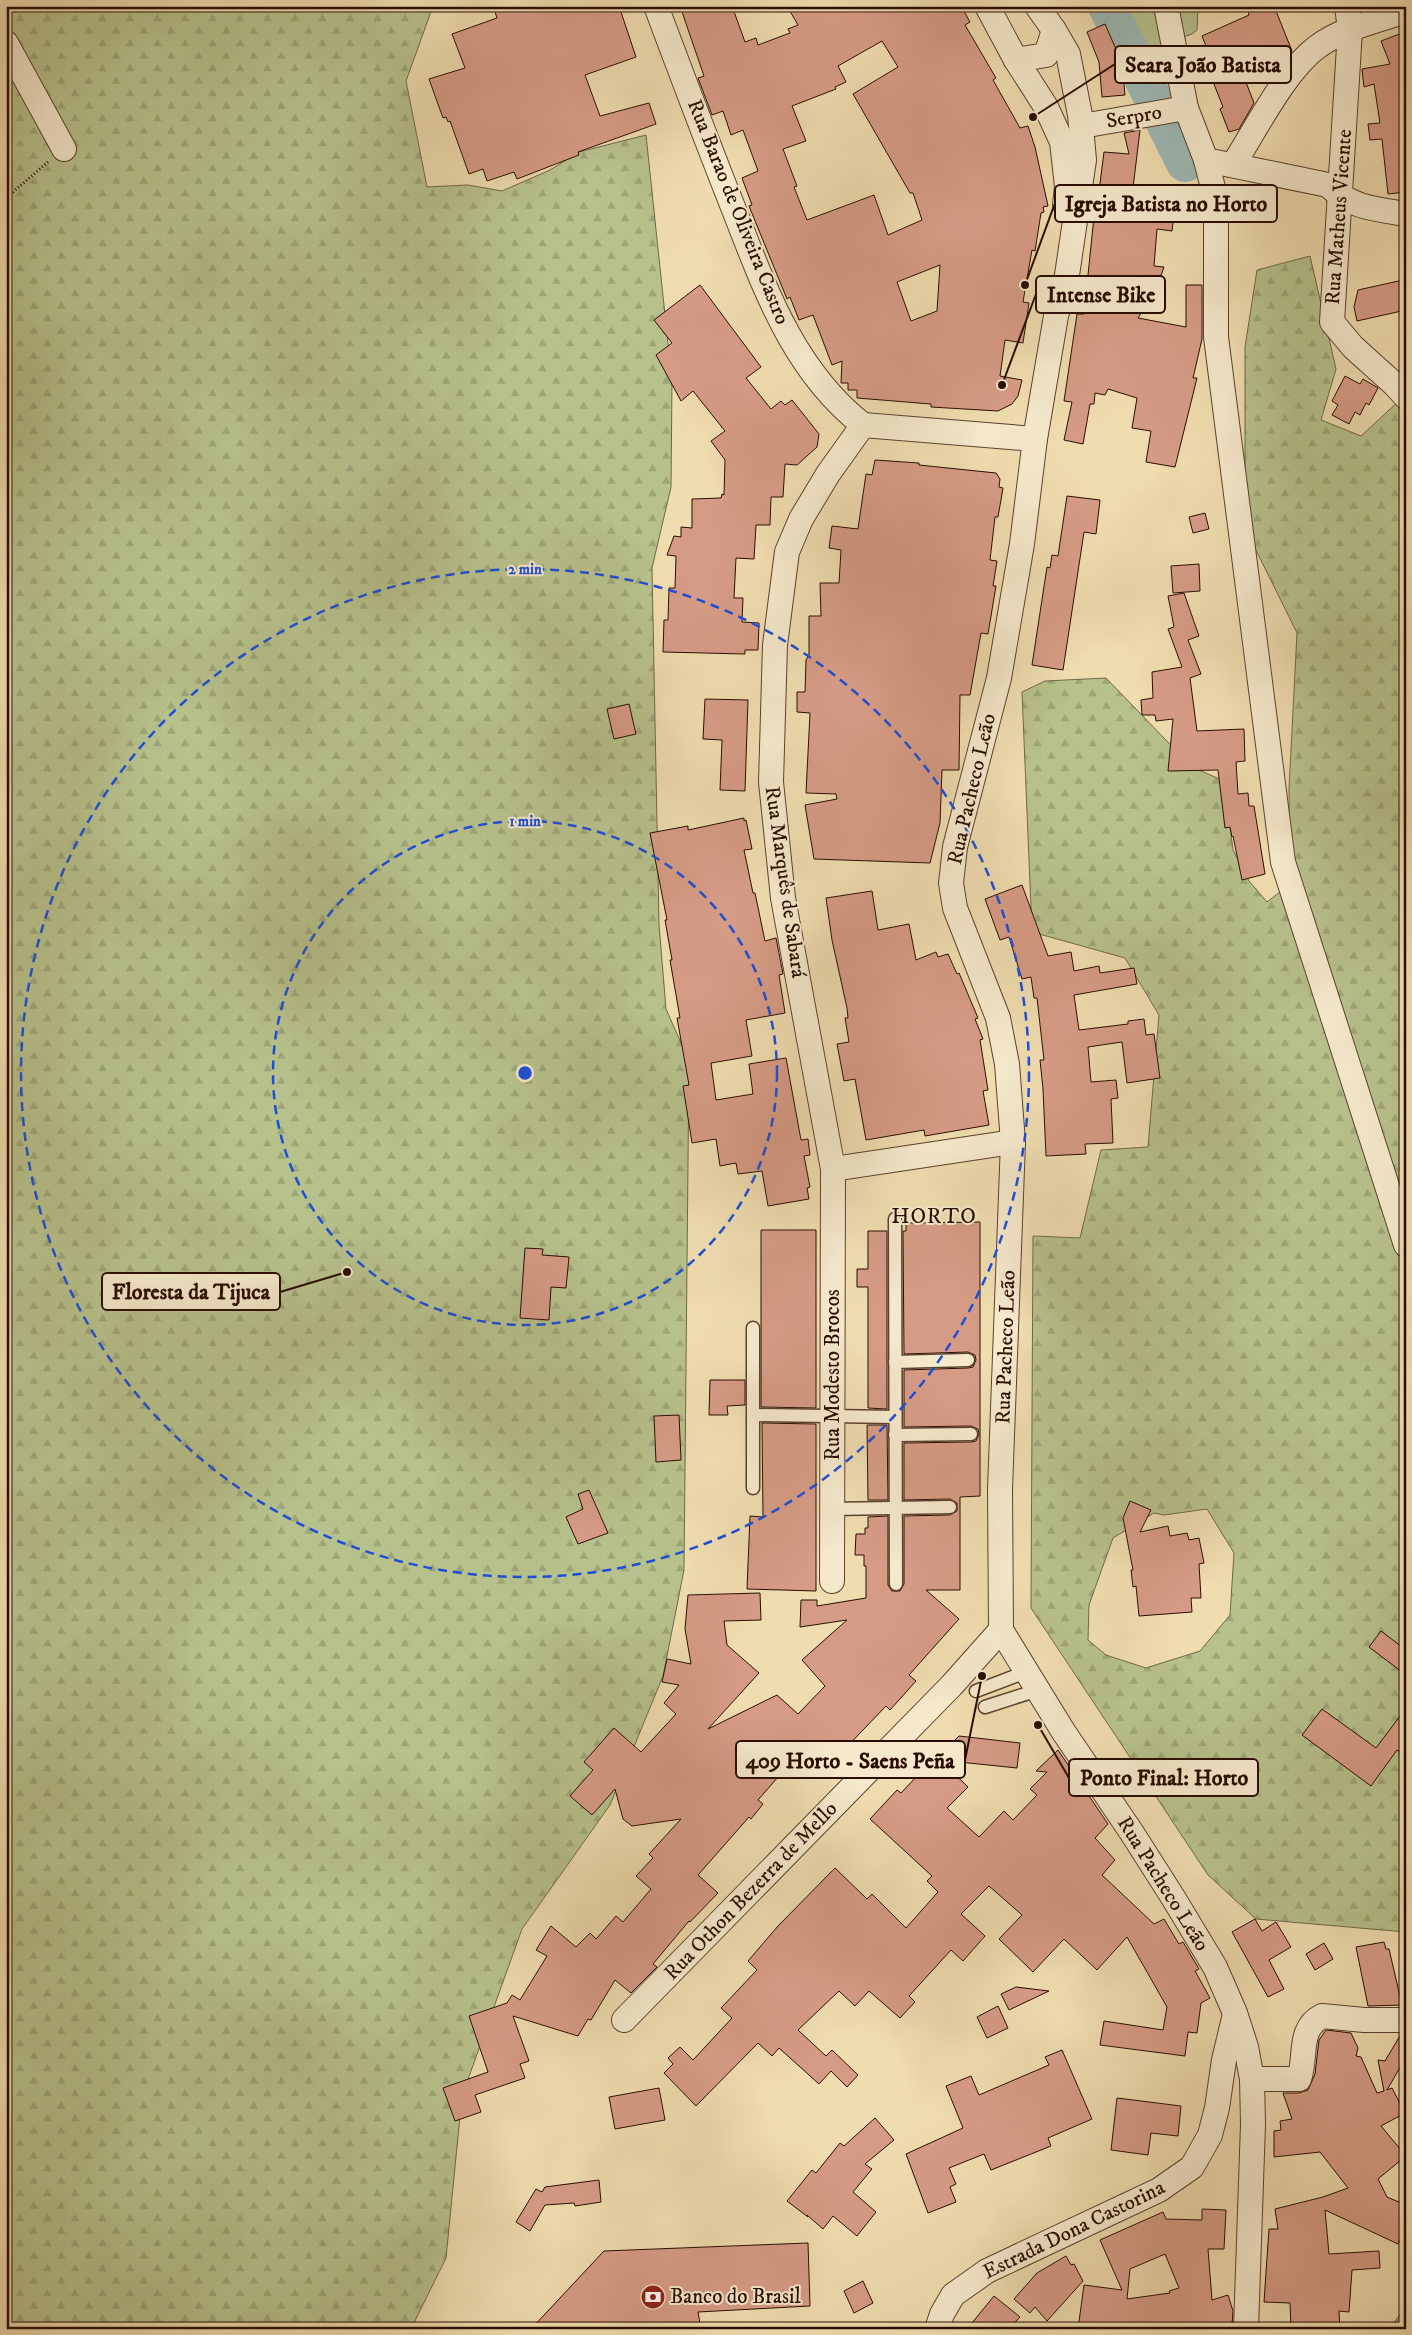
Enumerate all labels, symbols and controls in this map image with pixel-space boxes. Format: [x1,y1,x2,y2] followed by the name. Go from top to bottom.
[1115,46,1291,83] callout: Seara João Batista
[1125,52,1282,79] text: Seara João Batista
[681,96,795,328] street label: Rua Barao de Oliveira Castro
[1104,99,1164,135] street label: Serpro
[1320,128,1358,306] street label: Rua Matheus Vicente
[1055,185,1277,222] callout: Igreja Batista no Horto
[1065,191,1267,219] text: Igreja Batista no Horto
[1036,276,1165,313] callout: Intense Bike
[1047,282,1155,309] text: Intense Bike
[508,560,542,579] text: 2 min
[942,711,1002,867] street label: Rua Pacheco Leão
[759,785,811,980] street label: Rua Marquês de Sabará
[509,812,541,831] text: 1 min
[516,1064,534,1082] centre of rings
[891,1203,977,1230] district label: HORTO
[990,1270,1022,1424] street label: Rua Pacheco Leão
[102,1273,280,1310] callout: Floresta da Tijuca
[112,1279,271,1307] text: Floresta da Tijuca
[820,1289,846,1461] street label: Rua Modesto Brocos
[736,1741,965,1778] callout: 409 Horto - Saens Peña
[745,1748,955,1775] text: 409 Horto - Saens Peña
[1069,1759,1258,1796] callout: Ponto Final: Horto
[1080,1765,1249,1792] text: Ponto Final: Horto
[659,1796,843,1986] street label: Rua Othon Bezerra de Mello
[1111,1812,1215,1956] street label: Rua Pacheco Leão
[979,2175,1169,2285] street label: Estrada Dona Castorina
[640,2284,666,2310] bank icon: Banco do Brasil
[670,2284,801,2310] place label: Banco do Brasil

